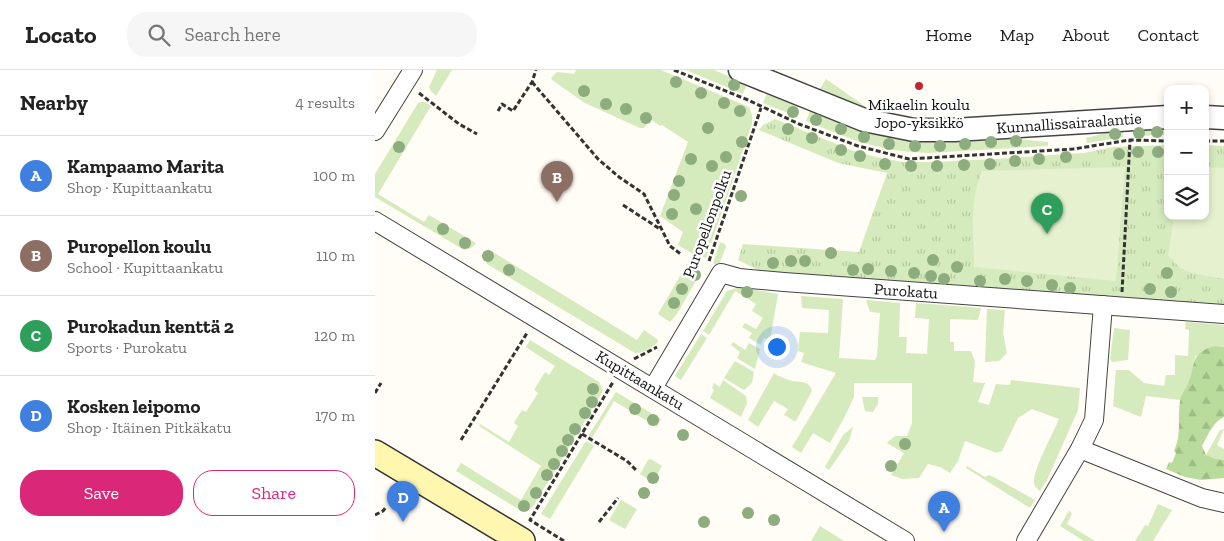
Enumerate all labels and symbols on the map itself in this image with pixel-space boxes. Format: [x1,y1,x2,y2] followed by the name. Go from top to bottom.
[913,80,925,92] marker: Mikaelin koulu Jopo-yksikkö
[868,95,970,132] place label: Mikaelin koulu Jopo-yksikkö
[996,108,1142,138] street label: Kunnallissairaalantie
[541,161,573,202] pin: B
[679,167,735,281] street label: Puropellonpolku
[1031,193,1063,234] pin: C
[873,279,939,303] street label: Purokatu
[764,334,790,360] your location
[592,346,688,414] street label: Kupittaankatu
[387,481,419,522] pin: D
[928,491,960,532] pin: A

